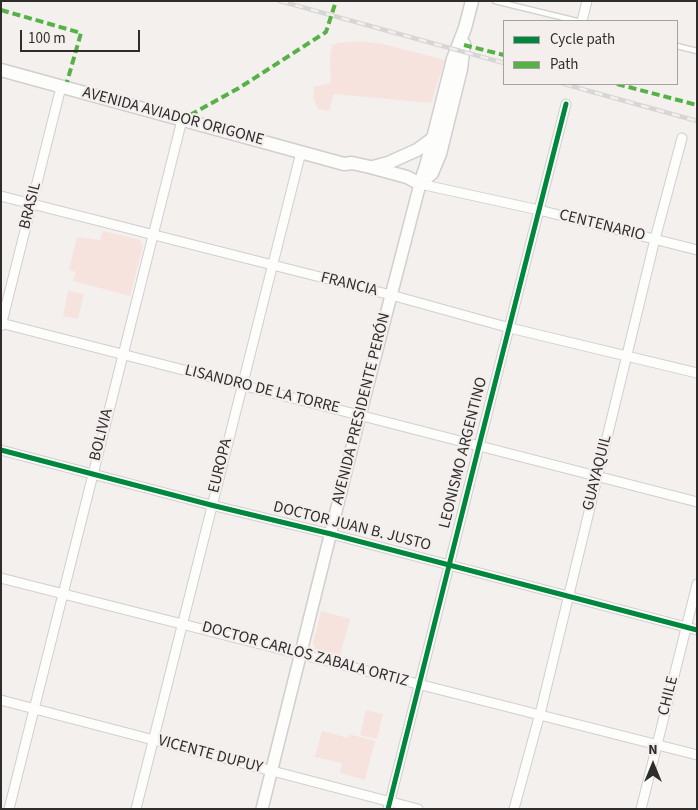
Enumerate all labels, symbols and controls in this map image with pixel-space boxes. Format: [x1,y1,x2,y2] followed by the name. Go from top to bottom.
[22,20,142,52] scale bar
[503,20,678,85] legend
[28,28,66,49] text: 100 m
[550,29,615,50] text: Cycle path
[550,54,578,75] text: Path
[80,84,266,150] street label: AVENIDA AVIADOR ORIGONE
[16,181,46,231] street label: BRASIL
[557,206,647,246] street label: CENTENARIO
[319,269,379,301] street label: FRANCIA
[329,311,395,507] street label: AVENIDA PRESIDENTE PERÓN
[183,361,341,419] street label: LISANDRO DE LA TORRE
[436,375,492,531] street label: LEONISMO ARGENTINO
[86,407,118,463] street label: BOLIVIA
[579,433,617,513] street label: GUAYAQUIL
[205,437,237,495] street label: EUROPA
[271,498,433,556] street label: DOCTOR JUAN B. JUSTO
[200,618,410,692] street label: DOCTOR CARLOS ZABALA ORTIZ
[655,674,683,718] street label: CHILE
[156,732,264,778] street label: VICENTE DUPUY
[628,740,678,790] north arrow
[648,740,658,760] text: N

